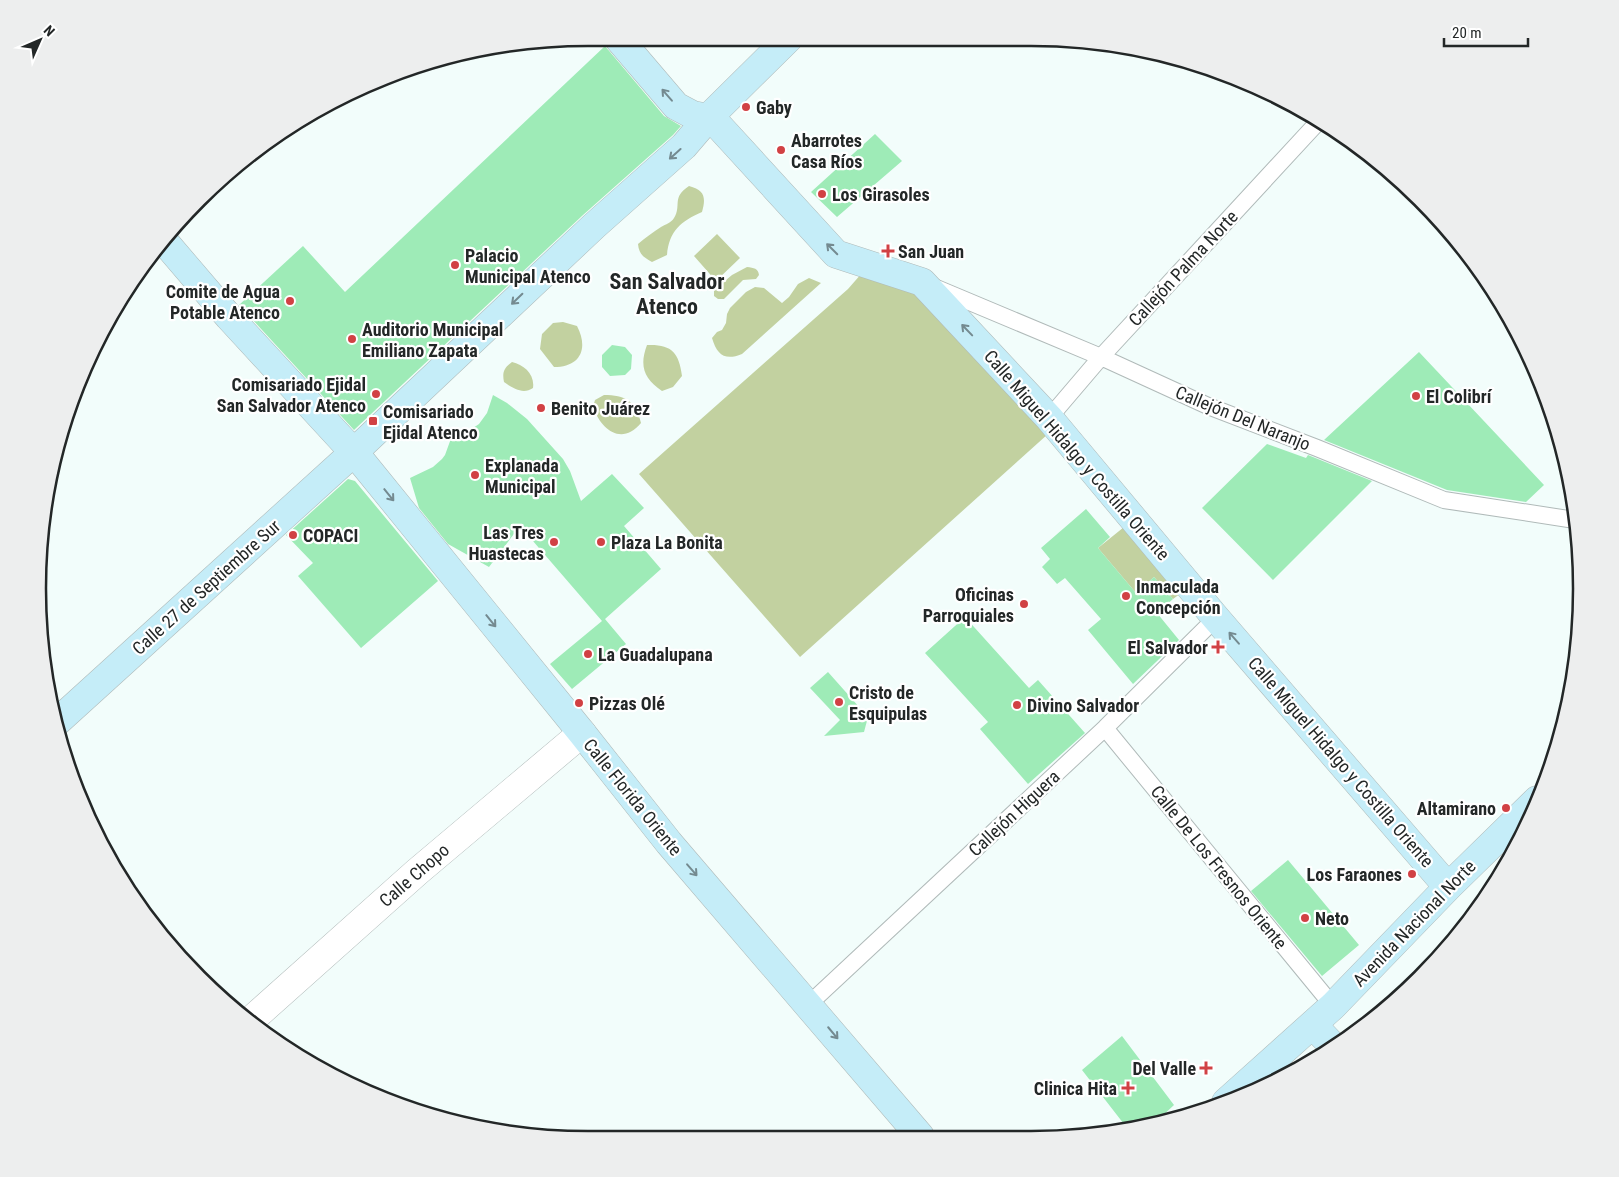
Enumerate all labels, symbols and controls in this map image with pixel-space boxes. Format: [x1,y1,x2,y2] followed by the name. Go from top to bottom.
[15,15,65,65] north arrow
[1444,15,1528,47] scale bar
[41,22,58,39] text: N
[1452,24,1482,42] text: 20 m
[661,89,673,102] one-way arrow
[756,97,792,118] place label: Gaby
[740,101,752,113] marker: Gaby
[791,130,862,172] place label: Abarrotes Casa Ríos
[775,144,787,156] marker: Abarrotes Casa Ríos
[669,148,682,160] one-way arrow
[832,184,930,205] place label: Los Girasoles
[816,188,828,200] marker: Los Girasoles
[1124,206,1242,330] street label: Callejón Palma Norte
[898,241,964,262] place label: San Juan
[826,243,838,255] one-way arrow
[465,245,591,287] place label: Palacio Municipal Atenco
[882,245,894,257] marker: San Juan
[449,259,461,271] marker: Palacio Municipal Atenco
[609,269,725,319] district label: San Salvador Atenco
[166,281,280,323] place label: Comite de Agua Potable Atenco
[511,293,523,305] one-way arrow
[284,295,296,307] marker: Comite de Agua Potable Atenco
[362,319,503,361] place label: Auditorio Municipal Emiliano Zapata
[961,323,973,336] one-way arrow
[346,333,358,345] marker: Auditorio Municipal Emiliano Zapata
[980,346,1174,564] street label: Calle Miguel Hidalgo y Costilla Oriente
[217,374,366,416] place label: Comisariado Ejidal San Salvador Atenco
[1172,381,1314,455] street label: Callejón Del Naranjo
[1426,386,1493,407] place label: El Colibrí
[370,388,382,400] marker: Comisariado Ejidal San Salvador Atenco
[1410,390,1422,402] marker: El Colibrí
[551,398,650,419] place label: Benito Juárez
[383,401,478,443] place label: Comisariado Ejidal Atenco
[535,402,547,414] marker: Benito Juárez
[367,415,379,427] marker: Comisariado Ejidal Atenco
[485,455,559,497] place label: Explanada Municipal
[469,469,481,481] marker: Explanada Municipal
[383,488,394,501] one-way arrow
[128,515,285,659] street label: Calle 27 de Septiembre Sur
[468,522,544,564] place label: Las Tres Huastecas
[303,525,358,546] place label: COPACI
[287,529,299,541] marker: COPACI
[611,532,723,553] place label: Plaza La Bonita
[548,536,560,548] marker: Las Tres Huastecas
[595,536,607,548] marker: Plaza La Bonita
[1136,576,1221,618] place label: Inmaculada Concepción
[923,584,1014,626] place label: Oficinas Parroquiales
[1120,590,1132,602] marker: Inmaculada Concepción
[1018,598,1030,610] marker: Oficinas Parroquiales
[486,615,497,628] one-way arrow
[1228,631,1239,644] one-way arrow
[1127,637,1208,658] place label: El Salvador
[1212,641,1224,653] marker: El Salvador
[598,644,713,665] place label: La Guadalupana
[582,648,594,660] marker: La Guadalupana
[1244,653,1438,871] street label: Calle Miguel Hidalgo y Costilla Oriente
[849,682,927,724] place label: Cristo de Esquipulas
[589,693,665,714] place label: Pizzas Olé
[1027,695,1139,716] place label: Divino Salvador
[833,696,845,708] marker: Cristo de Esquipulas
[573,697,585,709] marker: Pizzas Olé
[1011,699,1023,711] marker: Divino Salvador
[579,734,687,860] street label: Calle Florida Oriente
[964,766,1064,860] street label: Callejón Higuera
[1147,781,1291,953] street label: Calle De Los Fresnos Oriente
[1417,798,1496,819] place label: Altamirano
[1500,802,1512,814] marker: Altamirano
[375,839,453,911] street label: Calle Chopo
[1348,856,1480,990] street label: Avenida Nacional Norte
[687,863,698,876] one-way arrow
[1307,864,1402,885] place label: Los Faraones
[1406,868,1418,880] marker: Los Faraones
[1315,908,1349,929] place label: Neto
[1299,912,1311,924] marker: Neto
[827,1026,838,1039] one-way arrow
[1132,1058,1196,1079] place label: Del Valle
[1200,1062,1212,1074] marker: Del Valle
[1034,1078,1117,1099] place label: Clinica Hita
[1121,1081,1135,1095] marker: Clinica Hita

